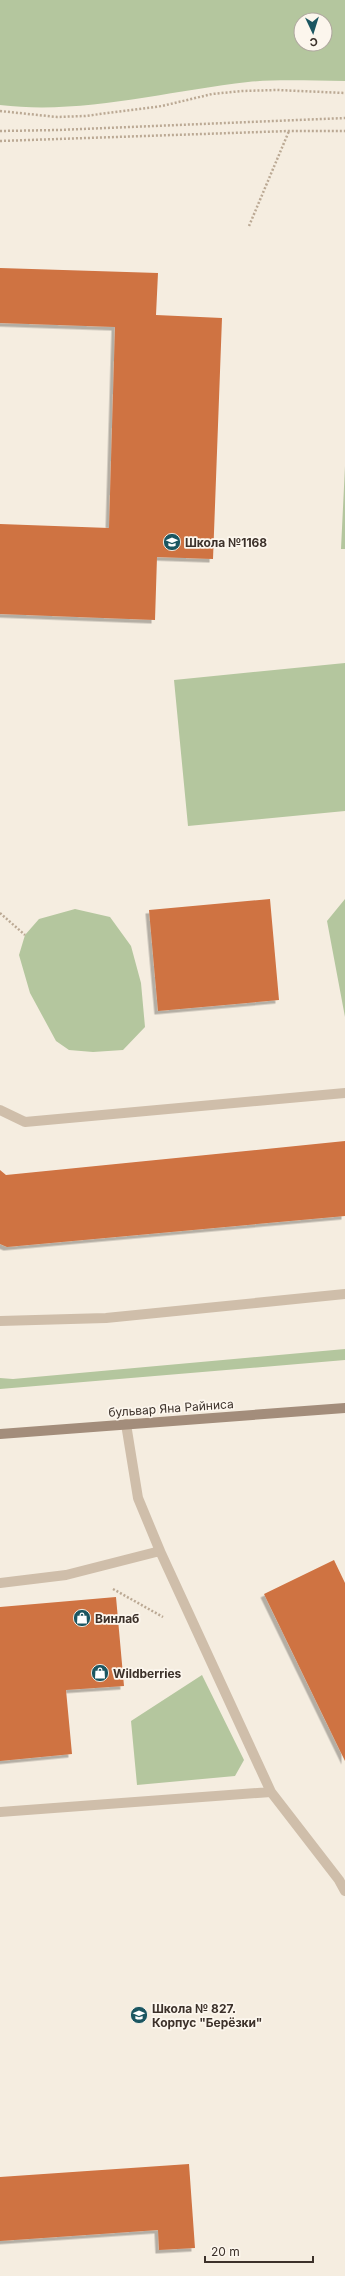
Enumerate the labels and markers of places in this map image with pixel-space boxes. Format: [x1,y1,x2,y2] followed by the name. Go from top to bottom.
[162,532,182,552] school or university icon: Школа №1168
[185,535,267,550] place label: Школа №1168
[72,1608,92,1628] shop icon: Винлаб
[95,1611,139,1626] place label: Винлаб
[90,1663,110,1683] shop icon: Wildberries
[113,1666,182,1681] place label: Wildberries
[152,2001,262,2030] place label: Школа № 827. Корпус "Берёзки"
[129,2005,149,2025] school or university icon: Школа № 827. Корпус "Берёзки"

